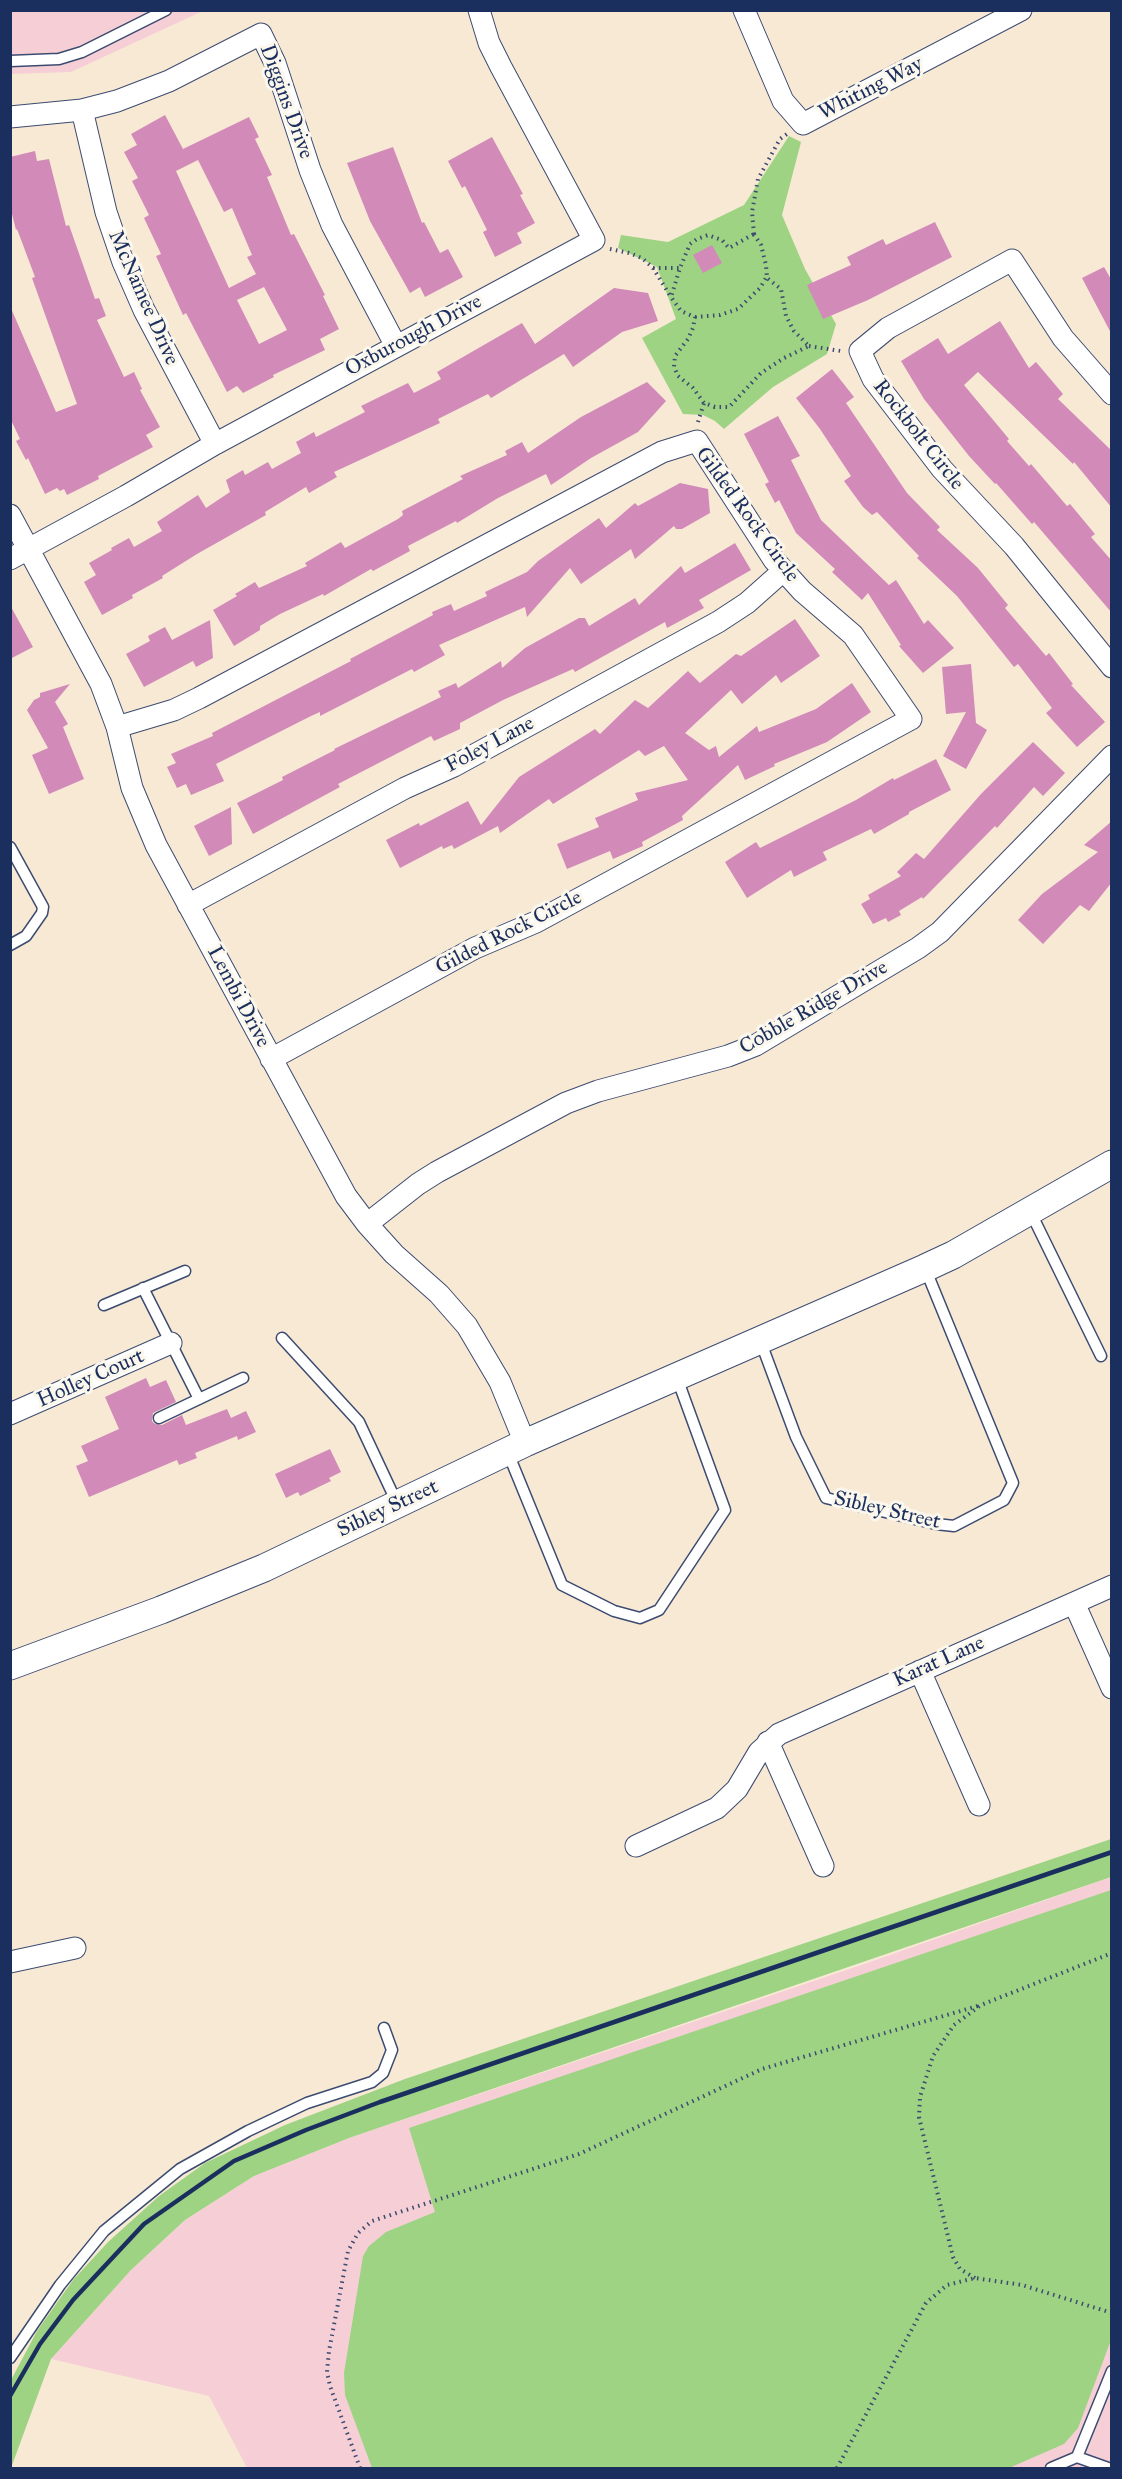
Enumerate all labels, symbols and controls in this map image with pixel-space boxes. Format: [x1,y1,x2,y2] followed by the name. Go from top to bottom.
[254,41,318,163] street label: Diggins Drive
[815,52,927,126] street label: Whiting Way
[102,227,184,369] street label: McNamee Drive
[341,289,487,383] street label: Oxburough Drive
[867,375,969,495] street label: Rockbolt Circle
[690,443,804,587] street label: Gilded Rock Circle
[441,711,539,779] street label: Foley Lane
[432,885,586,981] street label: Gilded Rock Circle
[201,942,275,1052] street label: Lembi Drive
[735,955,893,1061] street label: Cobble Ridge Drive
[34,1344,148,1414] street label: Holley Court
[333,1475,443,1543] street label: Sibley Street
[831,1487,943,1535] street label: Sibley Street
[890,1631,988,1693] street label: Karat Lane

